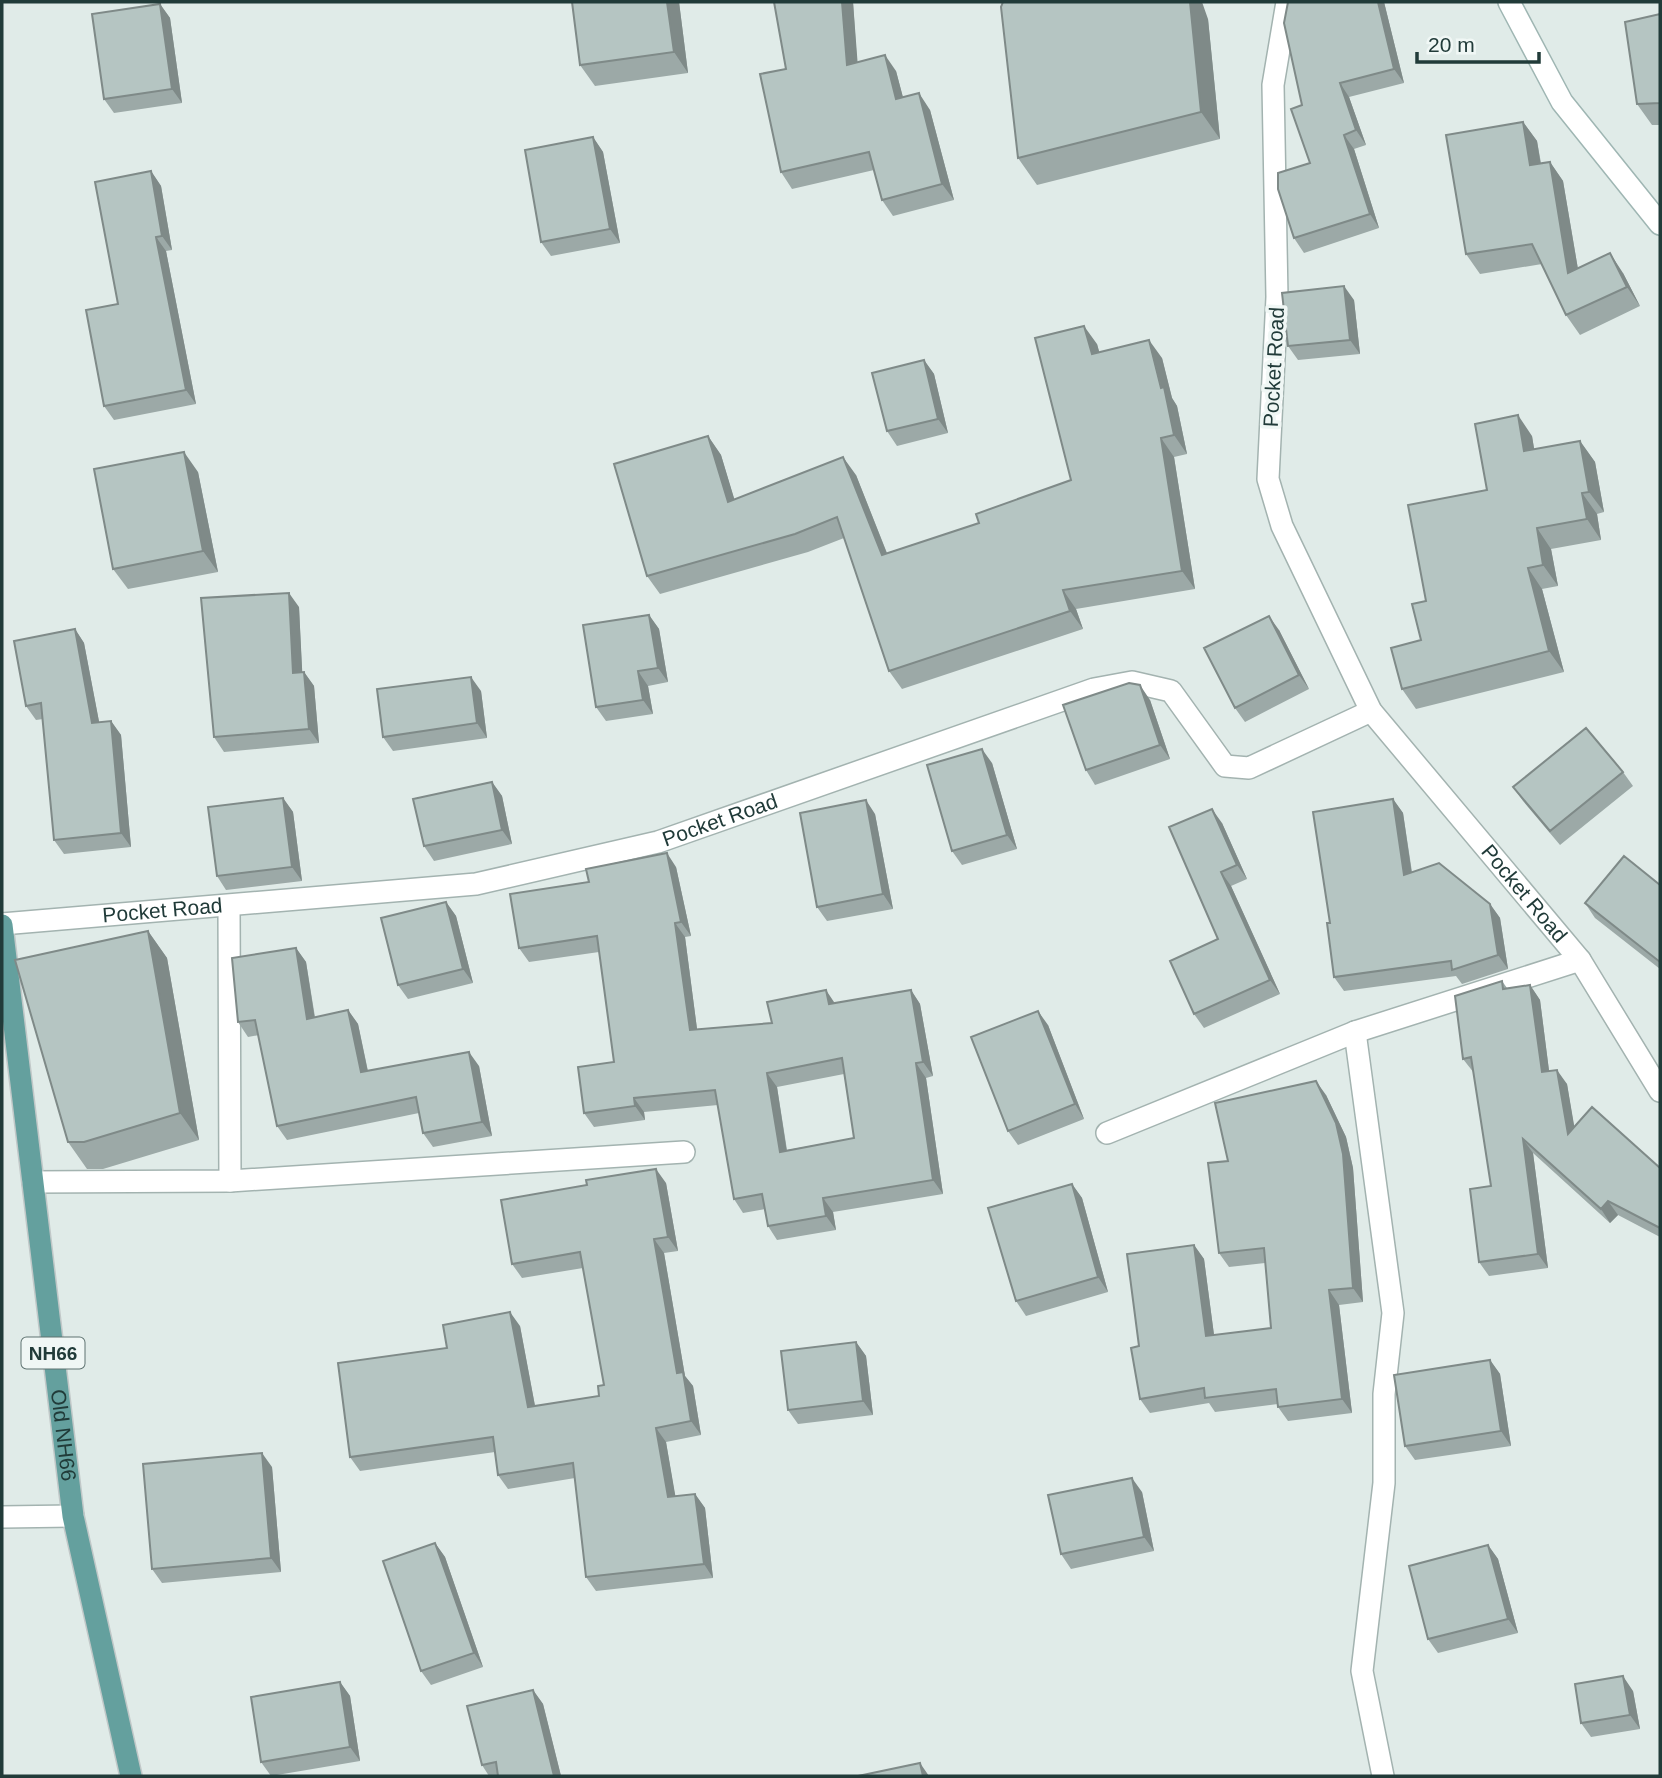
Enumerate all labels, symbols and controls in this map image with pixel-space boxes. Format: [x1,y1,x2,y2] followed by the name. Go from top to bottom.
[1417,21,1540,65] scale bar
[1428,33,1475,56] text: 20 m
[1259,306,1288,428] street label: Pocket Road
[659,789,780,851] street label: Pocket Road
[1477,840,1572,947] street label: Pocket Road
[101,893,223,926] street label: Pocket Road
[22,1338,84,1368] road number: NH66
[47,1388,81,1482] street label: Old NH66

